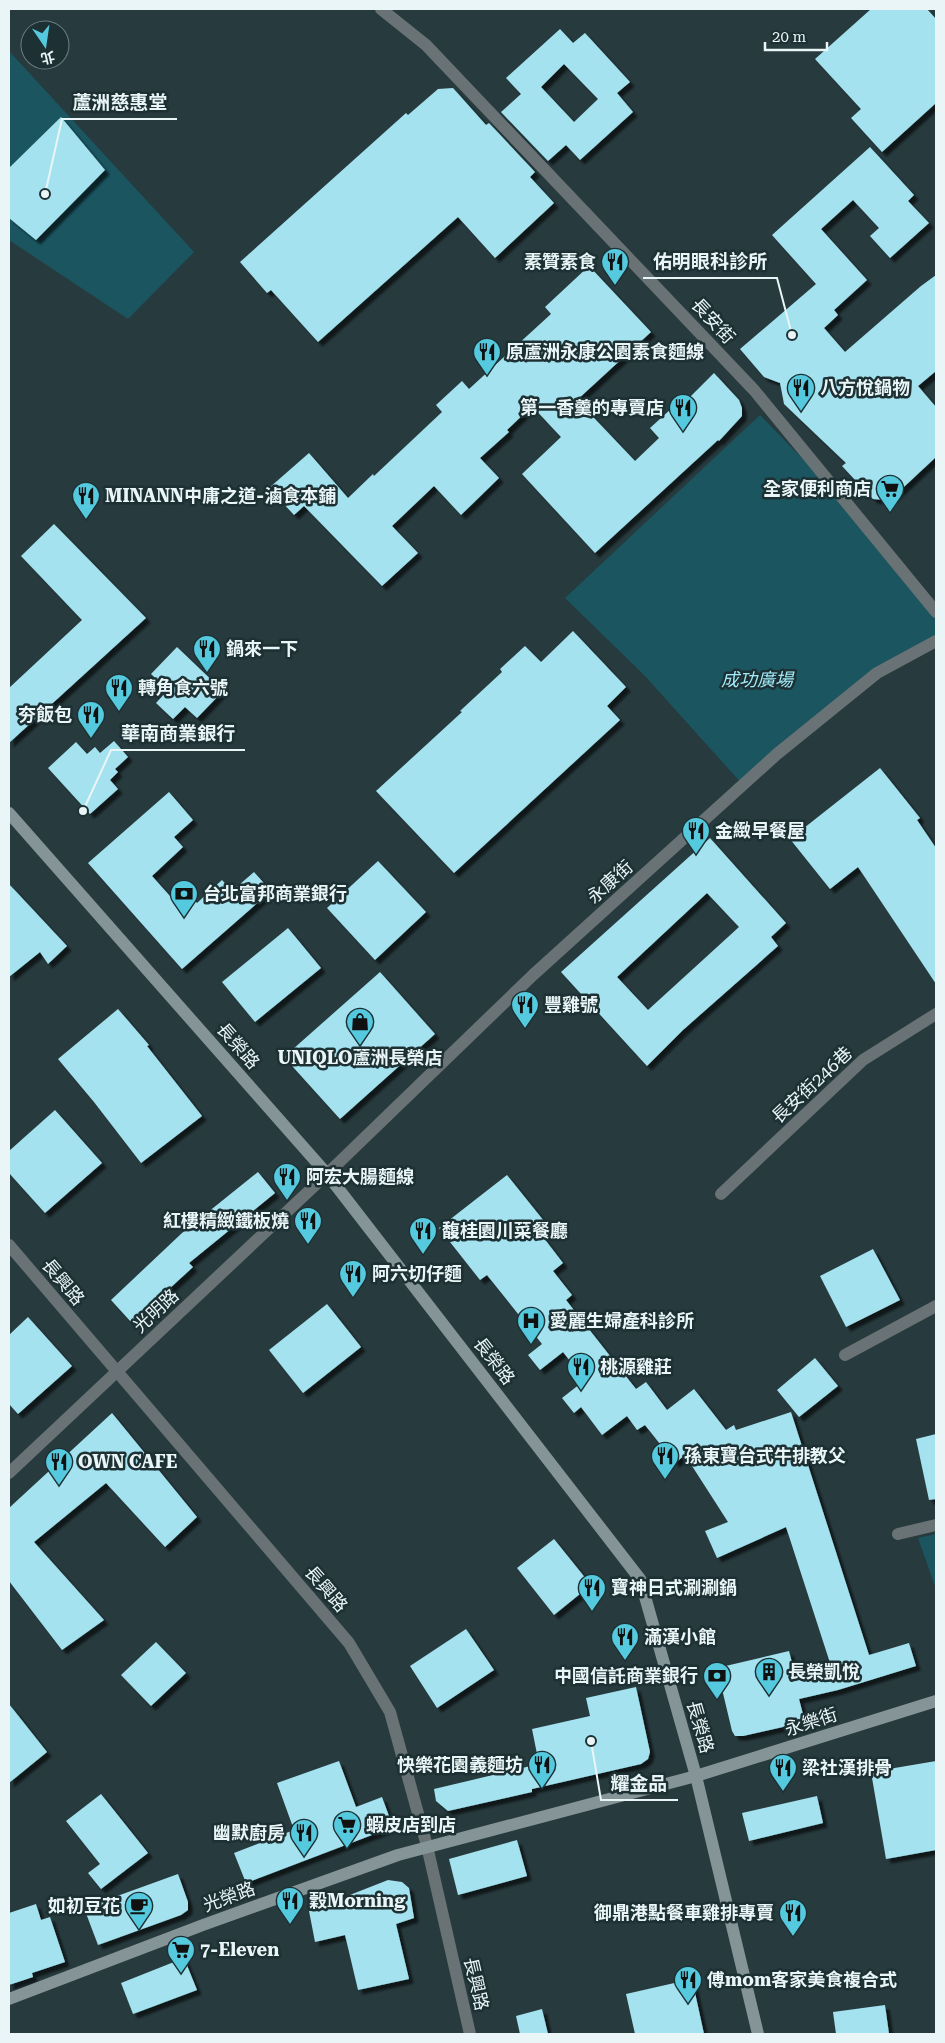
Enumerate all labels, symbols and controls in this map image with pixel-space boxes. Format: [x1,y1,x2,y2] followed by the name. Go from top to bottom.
[20,20,70,70] north arrow
[765,20,828,52] scale bar
[772,28,807,46] text: 20 m
[39,48,57,67] text: 北
[62,85,177,119] callout: 蘆洲慈惠堂
[72,91,168,114] text: 蘆洲慈惠堂
[643,244,777,278] callout: 佑明眼科診所
[600,247,630,286] restaurant icon: 素贊素食
[653,250,767,273] text: 佑明眼科診所
[524,251,596,272] place label: 素贊素食
[687,294,739,348] street label: 長安街
[472,337,502,376] restaurant icon: 原蘆洲永康公園素食麵線
[506,341,704,362] place label: 原蘆洲永康公園素食麵線
[786,373,816,412] restaurant icon: 八方悅鍋物
[820,377,910,398] place label: 八方悅鍋物
[668,393,698,432] restaurant icon: 第一香羹的專賣店
[520,397,664,418] place label: 第一香羹的專賣店
[875,474,905,513] supermarket icon: 全家便利商店
[763,478,871,499] place label: 全家便利商店
[71,481,101,520] restaurant icon: MINANN中庸之道-滷食本鋪
[105,485,336,506] place label: MINANN中庸之道-滷食本鋪
[192,634,222,673] restaurant icon: 鍋來一下
[226,638,298,659] place label: 鍋來一下
[721,669,795,690] park label: 成功廣場
[104,673,134,712] restaurant icon: 轉角食六號
[138,677,228,698] place label: 轉角食六號
[76,700,106,739] restaurant icon: 夯飯包
[18,704,72,725] place label: 夯飯包
[111,716,245,750] callout: 華南商業銀行
[121,722,235,745] text: 華南商業銀行
[681,816,711,855] restaurant icon: 金緻早餐屋
[715,820,805,841] place label: 金緻早餐屋
[583,856,637,907] street label: 永康街
[169,879,199,918] bank icon: 台北富邦商業銀行
[203,883,347,904] place label: 台北富邦商業銀行
[510,990,540,1029] restaurant icon: 豐雞號
[544,994,598,1015] place label: 豐雞號
[345,1007,375,1046] shop icon: UNIQLO蘆洲長榮店
[213,1018,264,1073] street label: 長榮路
[767,1042,856,1127] street label: 長安街246巷
[277,1047,443,1068] place label: UNIQLO蘆洲長榮店
[272,1162,302,1201] restaurant icon: 阿宏大腸麵線
[306,1166,414,1187] place label: 阿宏大腸麵線
[293,1206,323,1245] restaurant icon: 紅樓精緻鐵板燒
[163,1210,289,1231] place label: 紅樓精緻鐵板燒
[408,1216,438,1255] restaurant icon: 馥桂園川菜餐廳
[442,1220,568,1241] place label: 馥桂園川菜餐廳
[38,1254,89,1309] street label: 長興路
[338,1259,368,1298] restaurant icon: 阿六切仔麵
[372,1263,462,1284] place label: 阿六切仔麵
[129,1285,183,1337] street label: 光明路
[516,1306,546,1345] hospital icon: 愛麗生婦產科診所
[550,1310,694,1331] place label: 愛麗生婦產科診所
[469,1333,519,1388] street label: 長榮路
[566,1352,596,1391] restaurant icon: 桃源雞莊
[600,1356,672,1377] place label: 桃源雞莊
[650,1441,680,1480] restaurant icon: 孫東寶台式牛排教父
[684,1445,846,1466] place label: 孫東寶台式牛排教父
[44,1447,74,1486] restaurant icon: OWN CAFE
[78,1451,177,1472] place label: OWN CAFE
[301,1561,352,1616] street label: 長興路
[577,1573,607,1612] restaurant icon: 寶神日式涮涮鍋
[611,1577,737,1598] place label: 寶神日式涮涮鍋
[610,1622,640,1661] restaurant icon: 滿漢小館
[644,1626,716,1647] place label: 滿漢小館
[754,1657,784,1696] building icon: 長榮凱悅
[702,1661,732,1700] bank icon: 中國信託商業銀行
[788,1661,860,1682] place label: 長榮凱悅
[554,1665,698,1686] place label: 中國信託商業銀行
[683,1698,718,1756] street label: 長榮路
[782,1703,840,1740] street label: 永樂街
[527,1750,557,1789] restaurant icon: 快樂花園義麵坊
[768,1753,798,1792] restaurant icon: 梁社漢排骨
[397,1754,523,1775] place label: 快樂花園義麵坊
[802,1757,892,1778] place label: 梁社漢排骨
[601,1766,678,1800] callout: 耀金品
[610,1772,668,1795] text: 耀金品
[332,1810,362,1849] supermarket icon: 蝦皮店到店
[366,1814,456,1835] place label: 蝦皮店到店
[289,1818,319,1857] restaurant icon: 幽默廚房
[213,1822,285,1843] place label: 幽默廚房
[200,1877,258,1916] street label: 光榮路
[275,1886,305,1925] restaurant icon: 穀Morning
[309,1890,406,1911] place label: 穀Morning
[124,1891,154,1930] cafe icon: 如初豆花
[48,1895,120,1916] place label: 如初豆花
[778,1898,808,1937] restaurant icon: 御鼎港點餐車雞排專賣
[594,1902,774,1923] place label: 御鼎港點餐車雞排專賣
[166,1935,196,1974] supermarket icon: 7-Eleven
[200,1939,279,1960] place label: 7-Eleven
[460,1955,493,2013] street label: 長興路
[673,1965,703,2004] restaurant icon: 傅mom客家美食複合式
[706,1969,897,1990] place label: 傅mom客家美食複合式

